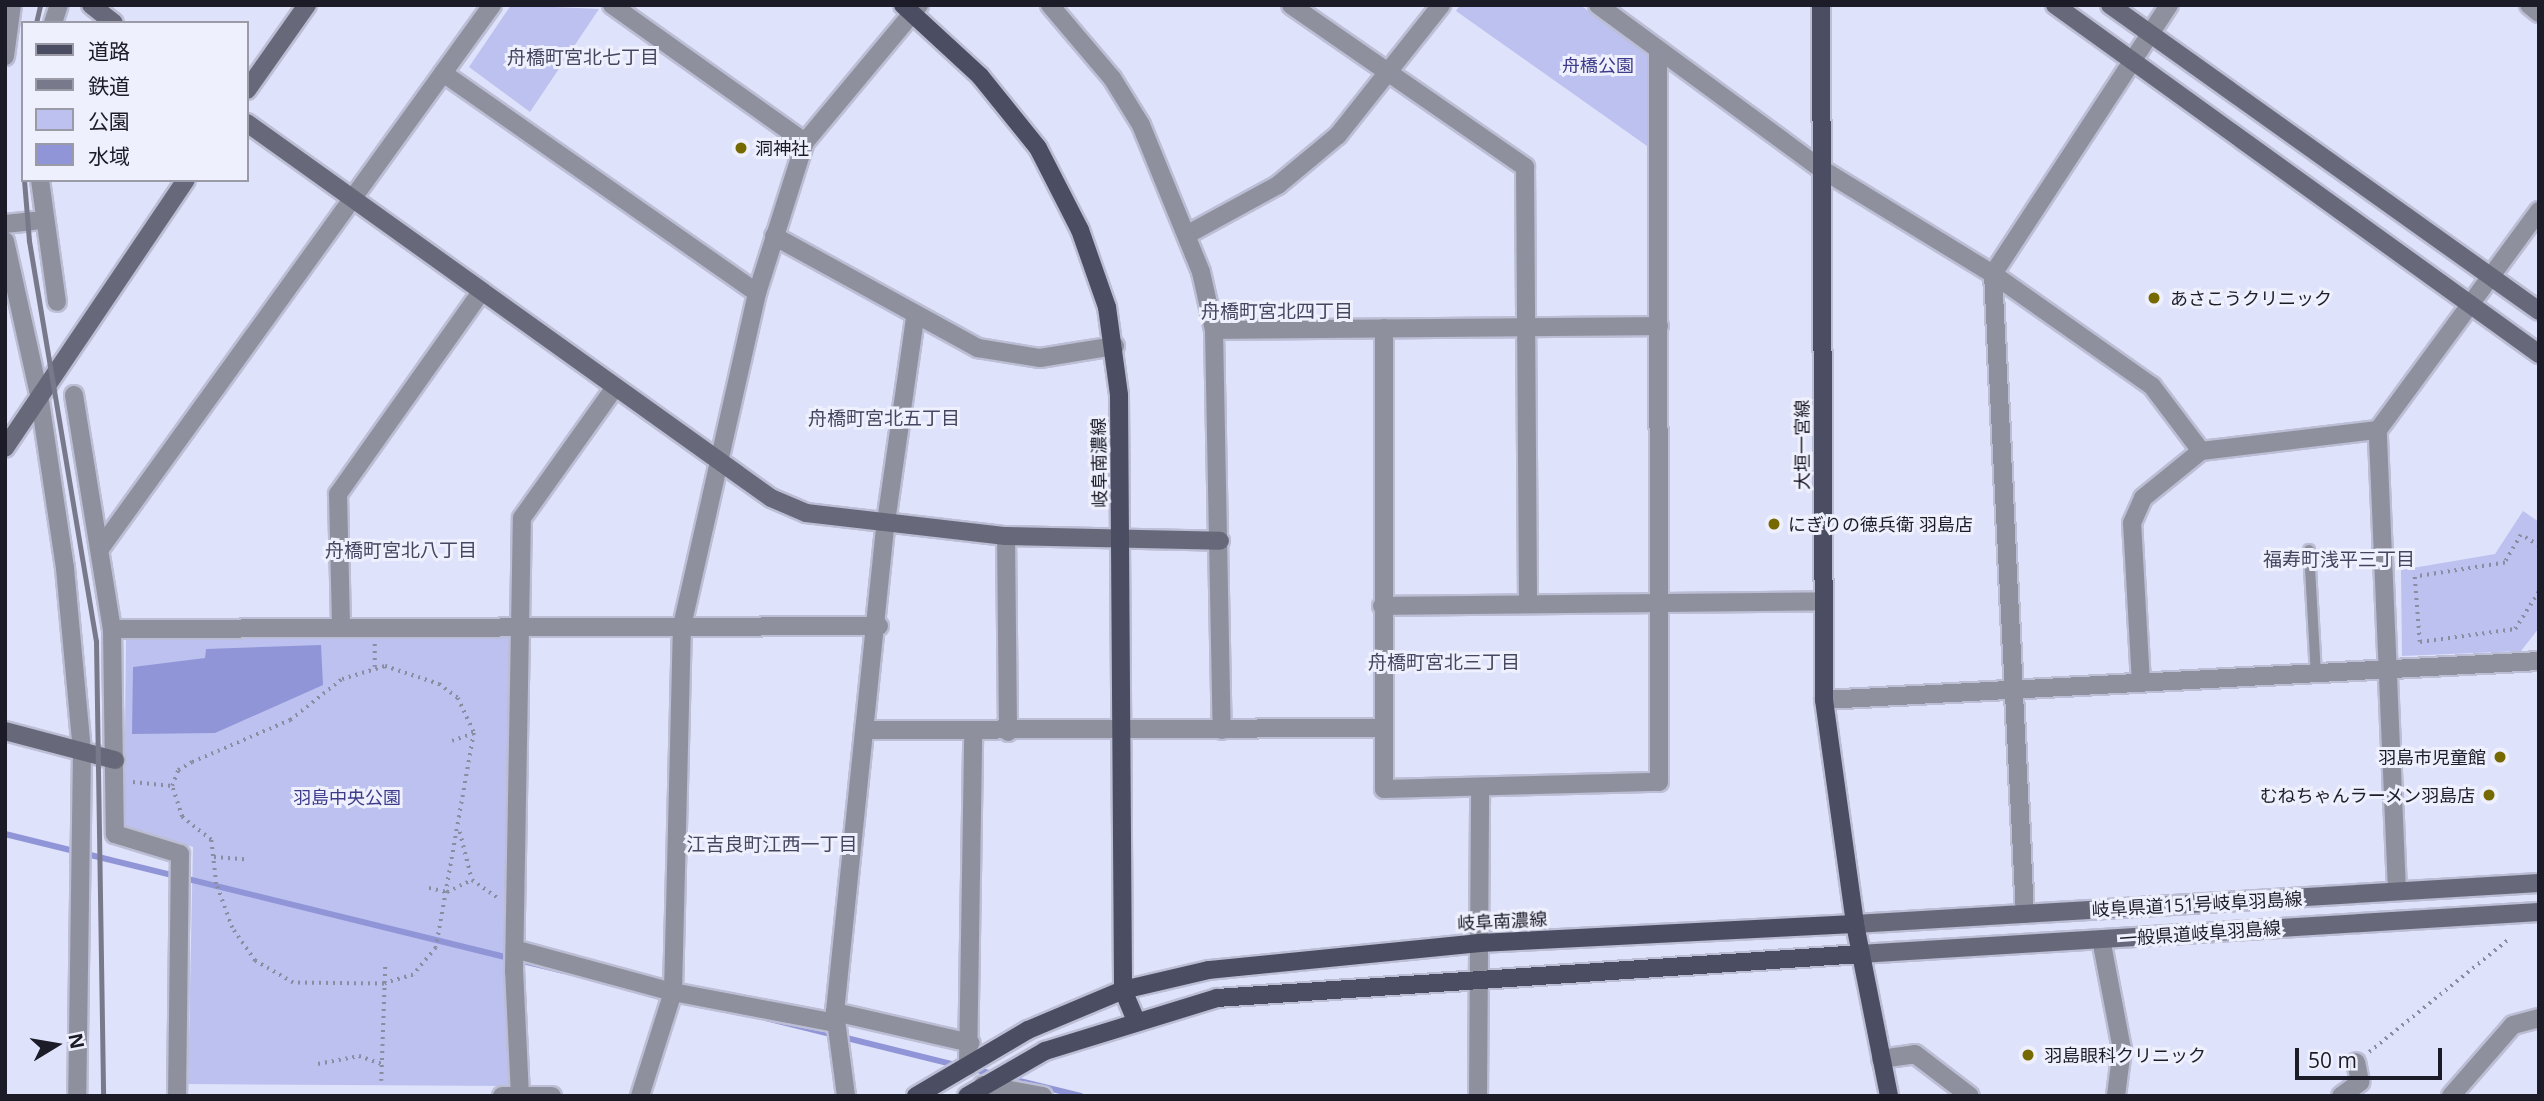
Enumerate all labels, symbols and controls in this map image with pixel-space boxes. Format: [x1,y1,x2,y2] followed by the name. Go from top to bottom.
[21,21,248,182] legend
[88,37,130,65] text: 道路
[507,47,659,69] district label: 舟橋町宮北七丁目
[1562,54,1634,76] park label: 舟橋公園
[88,72,130,100] text: 鉄道
[88,107,130,135] text: 公園
[755,137,809,159] place label: 洞神社
[733,140,749,156] marker: 洞神社
[88,142,130,170] text: 水域
[2170,287,2332,309] place label: あさこうクリニック
[2144,288,2164,308] marker: あさこうクリニック
[1201,301,1353,323] district label: 舟橋町宮北四丁目
[1791,400,1813,490] street label: 大垣一宮線
[808,408,960,430] district label: 舟橋町宮北五丁目
[1087,418,1111,508] street label: 岐阜南濃線
[1788,513,1973,535] place label: にぎりの徳兵衛 羽島店
[1766,516,1782,532] marker: にぎりの徳兵衛 羽島店
[325,540,477,562] district label: 舟橋町宮北八丁目
[2263,549,2415,571] district label: 福寿町浅平三丁目
[1368,652,1520,674] district label: 舟橋町宮北三丁目
[2378,746,2486,768] place label: 羽島市児童館
[2492,749,2508,765] marker: 羽島市児童館
[2259,784,2475,806] place label: むねちゃんラーメン羽島店
[293,786,401,808] park label: 羽島中央公園
[2481,787,2497,803] marker: むねちゃんラーメン羽島店
[687,834,857,856] district label: 江吉良町江西一丁目
[2091,888,2303,920] street label: 岐阜県道151号岐阜羽島線
[1456,908,1548,934] street label: 岐阜南濃線
[2118,917,2282,949] street label: 一般県道岐阜羽島線
[21,1010,91,1080] north arrow
[62,1031,91,1051] text: N
[2299,1034,2446,1078] scale bar
[2044,1044,2206,1066] place label: 羽島眼科クリニック
[2018,1045,2038,1065] marker: 羽島眼科クリニック
[2308,1046,2357,1074] text: 50 m

